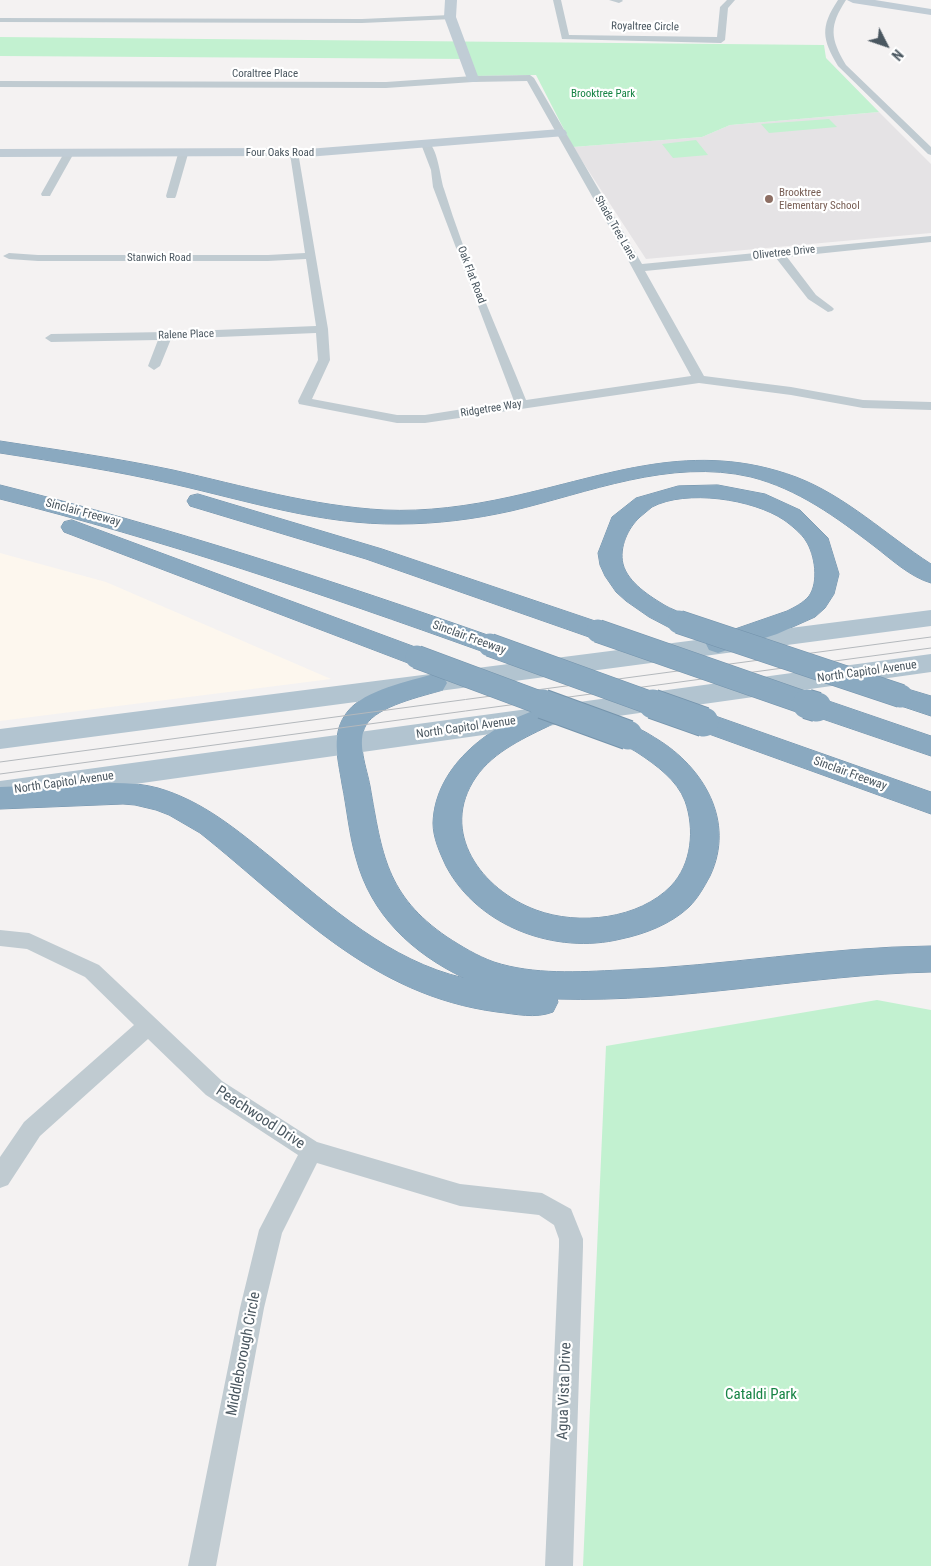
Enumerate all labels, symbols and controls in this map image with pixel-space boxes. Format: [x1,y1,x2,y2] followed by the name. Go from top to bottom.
[611,20,679,34] street label: Royaltree Circle
[861,20,911,70] north arrow
[888,46,906,63] text: N
[232,67,298,81] street label: Coraltree Place
[571,87,635,101] park label: Brooktree Park
[246,146,314,160] street label: Four Oaks Road
[779,186,860,212] place label: Brooktree Elementary School
[763,193,775,205] marker: Brooktree Elementary School
[591,194,639,262] street label: Shade Tree Lane
[752,243,816,263] street label: Olivetree Drive
[454,244,488,306] street label: Oak Flat Road
[127,251,191,265] street label: Stanwich Road
[158,327,214,343] street label: Ralene Place
[459,398,523,420] street label: Ridgetree Way
[44,496,122,530] street label: Sinclair Freeway
[430,618,508,658] street label: Sinclair Freeway
[816,658,918,686] street label: North Capitol Avenue
[415,714,517,742] street label: North Capitol Avenue
[811,754,889,794] street label: Sinclair Freeway
[13,769,115,797] street label: North Capitol Avenue
[212,1083,308,1153] street label: Peachwood Drive
[223,1290,265,1418] street label: Middleborough Circle
[554,1342,576,1440] street label: Agua Vista Drive
[725,1386,797,1404] park label: Cataldi Park

